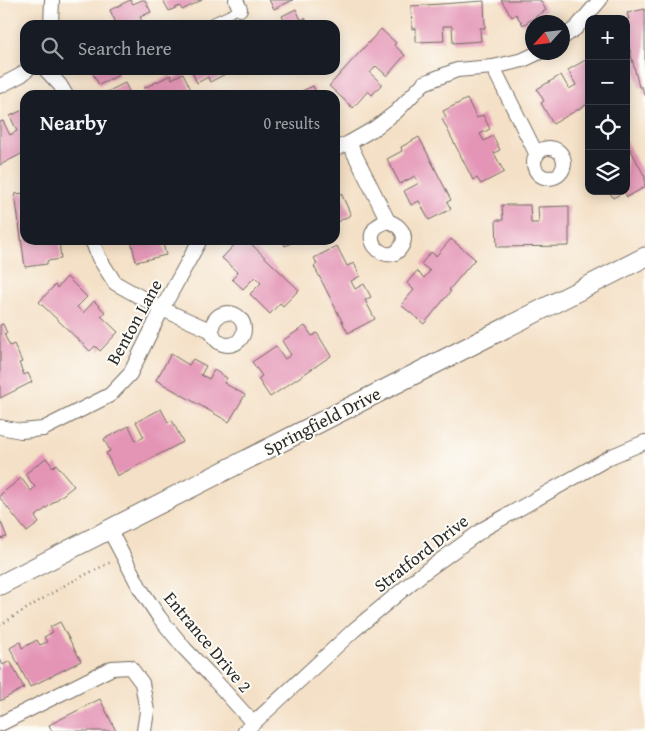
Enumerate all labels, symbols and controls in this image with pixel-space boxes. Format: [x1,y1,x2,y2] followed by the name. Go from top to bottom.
[525,15,570,60] north arrow
[585,15,630,195] map controls
[585,15,630,60] button: +
[20,20,340,75] search box
[38,34,66,62] icon: search
[78,34,172,62] text: Search here
[585,60,630,105] button: −
[585,105,630,150] button: locate
[40,107,107,138] text: Nearby
[263,111,320,135] text: 0 results
[585,150,630,195] button: layers
[99,274,169,370] street label: Benton Lane
[259,380,385,462] street label: Springfield Drive
[368,507,474,599] street label: Stratford Drive
[158,586,258,698] street label: Entrance Drive 2

